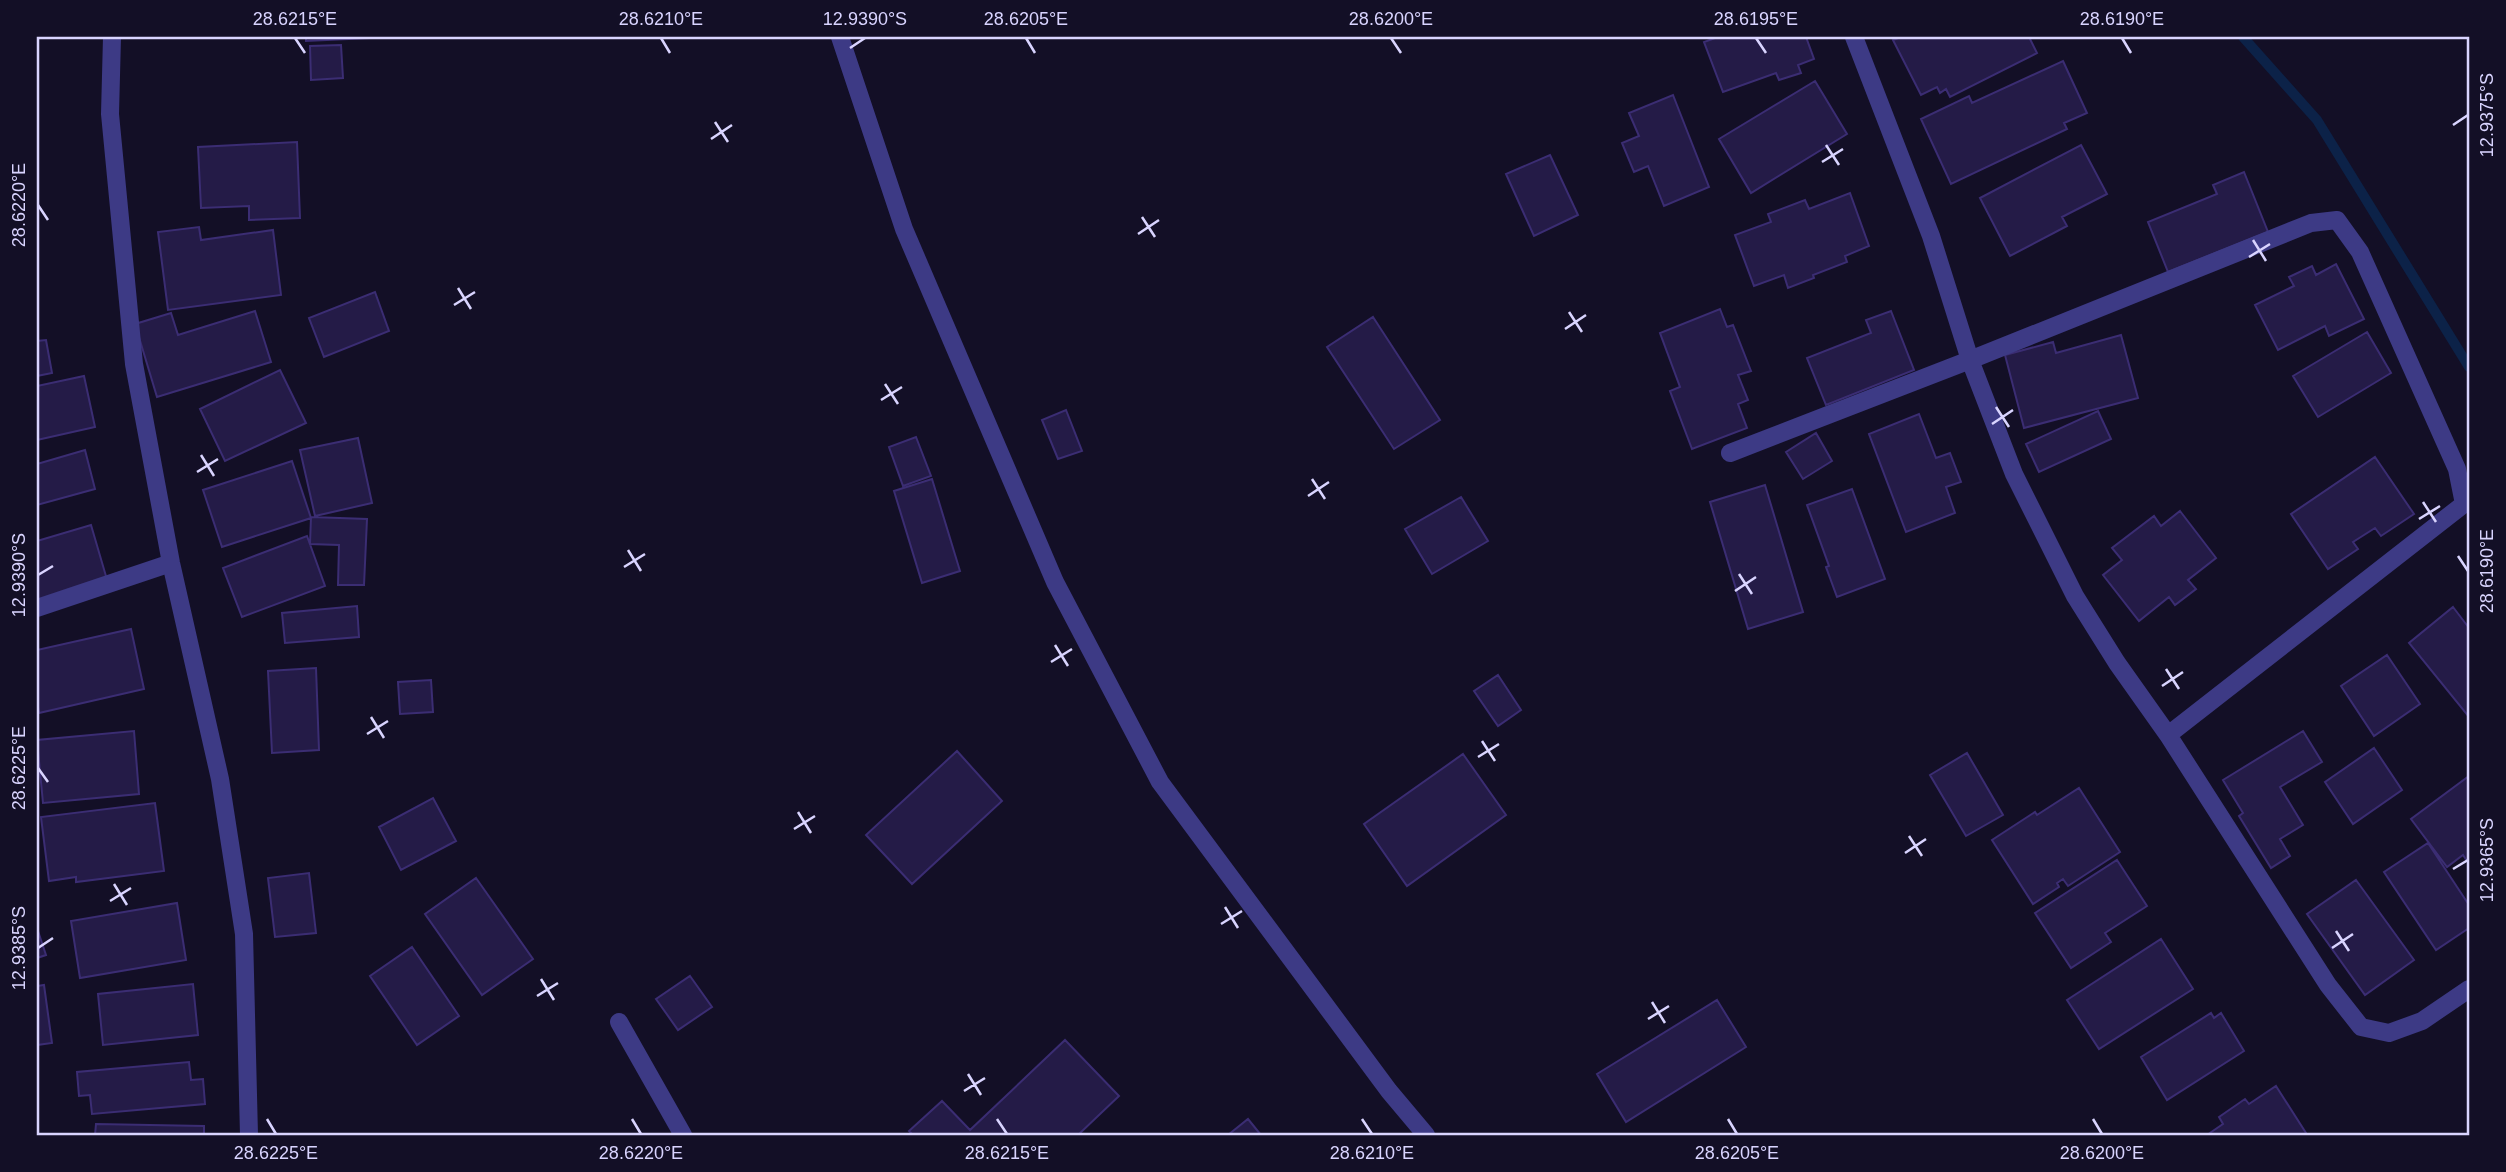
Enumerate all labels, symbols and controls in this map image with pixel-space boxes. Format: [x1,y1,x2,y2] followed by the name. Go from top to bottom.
[253,9,337,29] text: 28.6215°E
[619,9,703,29] text: 28.6210°E
[823,9,907,29] text: 12.9390°S
[984,9,1068,29] text: 28.6205°E
[1349,9,1433,29] text: 28.6200°E
[1714,9,1798,29] text: 28.6195°E
[2080,9,2164,29] text: 28.6190°E
[2477,73,2497,157] text: 12.9375°S
[9,163,29,247] text: 28.6220°E
[2477,529,2497,613] text: 28.6190°E
[9,533,29,617] text: 12.9390°S
[9,726,29,810] text: 28.6225°E
[2477,818,2497,902] text: 12.9365°S
[9,906,29,990] text: 12.9385°S
[234,1143,318,1163] text: 28.6225°E
[599,1143,683,1163] text: 28.6220°E
[965,1143,1049,1163] text: 28.6215°E
[1330,1143,1414,1163] text: 28.6210°E
[1695,1143,1779,1163] text: 28.6205°E
[2060,1143,2144,1163] text: 28.6200°E

